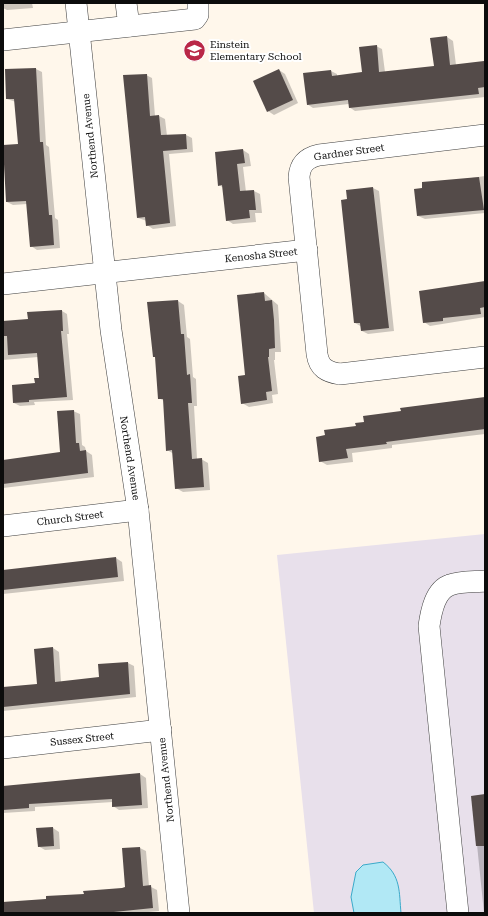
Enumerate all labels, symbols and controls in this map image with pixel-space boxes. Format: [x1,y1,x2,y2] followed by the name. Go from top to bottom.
[182,37,208,63] school or university icon: Einstein Elementary School
[210,39,302,62] place label: Einstein Elementary School
[80,93,100,179] street label: Northend Avenue
[313,142,385,162] street label: Gardner Street
[224,246,298,264] street label: Kenosha Street
[118,415,142,501] street label: Northend Avenue
[36,508,104,528] street label: Church Street
[49,730,115,748] street label: Sussex Street
[156,737,176,823] street label: Northend Avenue

